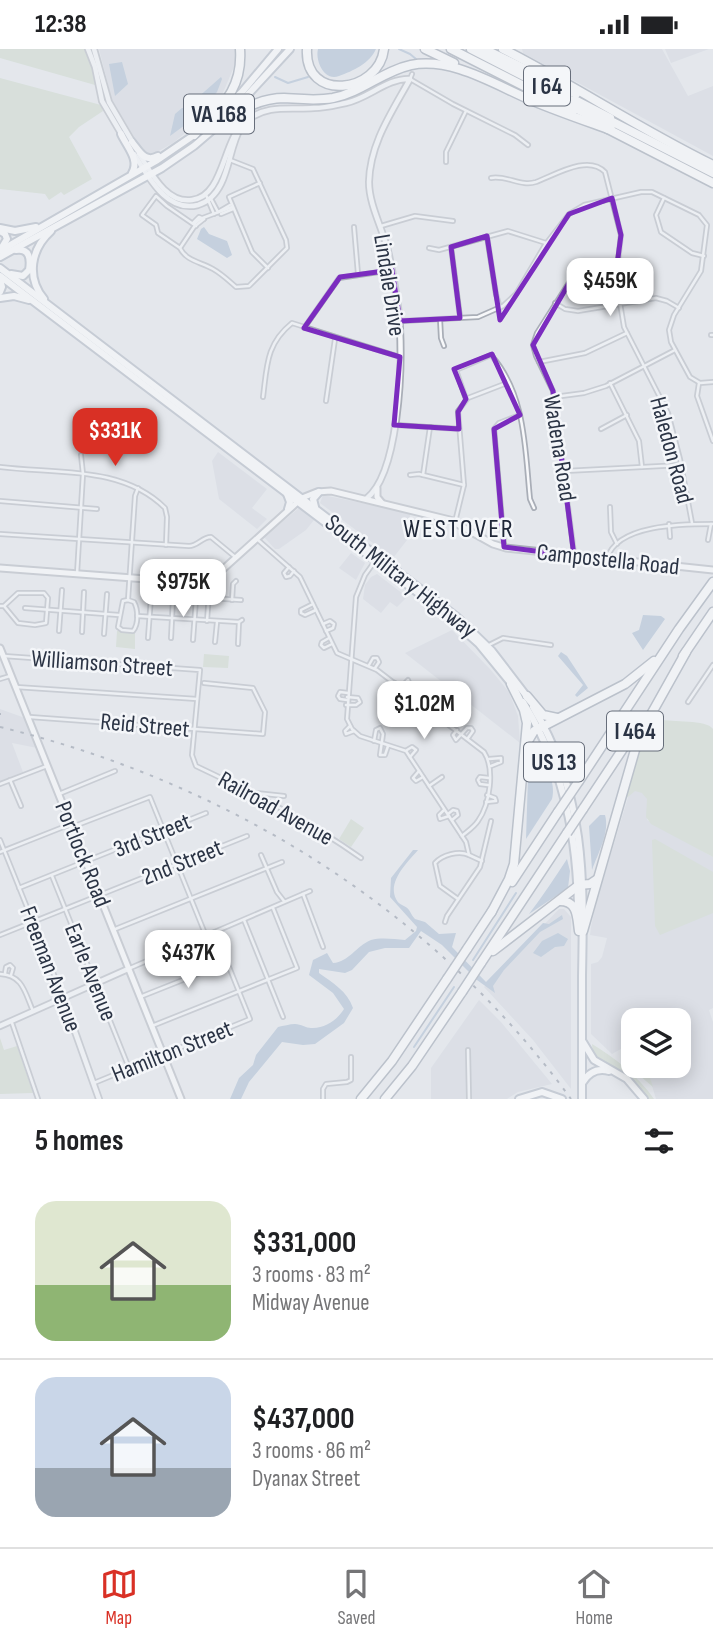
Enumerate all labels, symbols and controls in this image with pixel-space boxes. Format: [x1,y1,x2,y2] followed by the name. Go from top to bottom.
[35,9,87,40] text: 12:38
[524,67,570,105] road number: I 64
[184,95,254,134] road number: VA 168
[367,232,412,338] street label: Lindale Drive
[561,259,659,318] pin: $459K
[583,267,637,295] text: $459K
[537,393,582,503] street label: Wadena Road
[643,393,700,507] street label: Haledon Road
[66,409,164,468] pin: $331K
[88,417,142,445] text: $331K
[319,508,482,645] street label: South Military Highway
[403,514,515,545] district label: WESTOVER
[535,538,681,581] street label: Campostella Road
[134,559,232,619] pin: $975K
[156,568,210,596] text: $975K
[30,644,174,683] street label: Williamson Street
[367,681,481,741] pin: $1.02M
[393,690,455,718] text: $1.02M
[99,707,191,744] street label: Reid Street
[607,711,663,751] road number: I 464
[524,743,584,782] road number: US 13
[213,765,338,852] street label: Railroad Avenue
[48,797,117,911] street label: Portlock Road
[109,807,195,864] street label: 3rd Street
[138,833,227,892] street label: 2nd Street
[13,902,88,1036] street label: Freeman Avenue
[58,919,123,1025] street label: Earle Avenue
[139,930,237,990] pin: $437K
[161,939,215,967] text: $437K
[621,1008,691,1078] map controls
[621,1008,691,1078] button: layers
[108,1014,237,1089] street label: Hamilton Street
[640,1122,678,1160] icon: filters
[35,1123,124,1159] text: 5 homes
[252,1225,356,1261] text: $331,000
[91,1229,175,1313] icon: home
[252,1261,371,1289] text: 3 rooms · 83 m²
[252,1289,370,1317] text: Midway Avenue
[252,1401,355,1437] text: $437,000
[91,1405,175,1489] icon: home
[252,1437,371,1465] text: 3 rooms · 86 m²
[252,1465,360,1493] text: Dyanax Street
[100,1565,138,1630] tab: Map
[337,1565,376,1630] tab: Saved
[575,1565,613,1630] tab: Home

